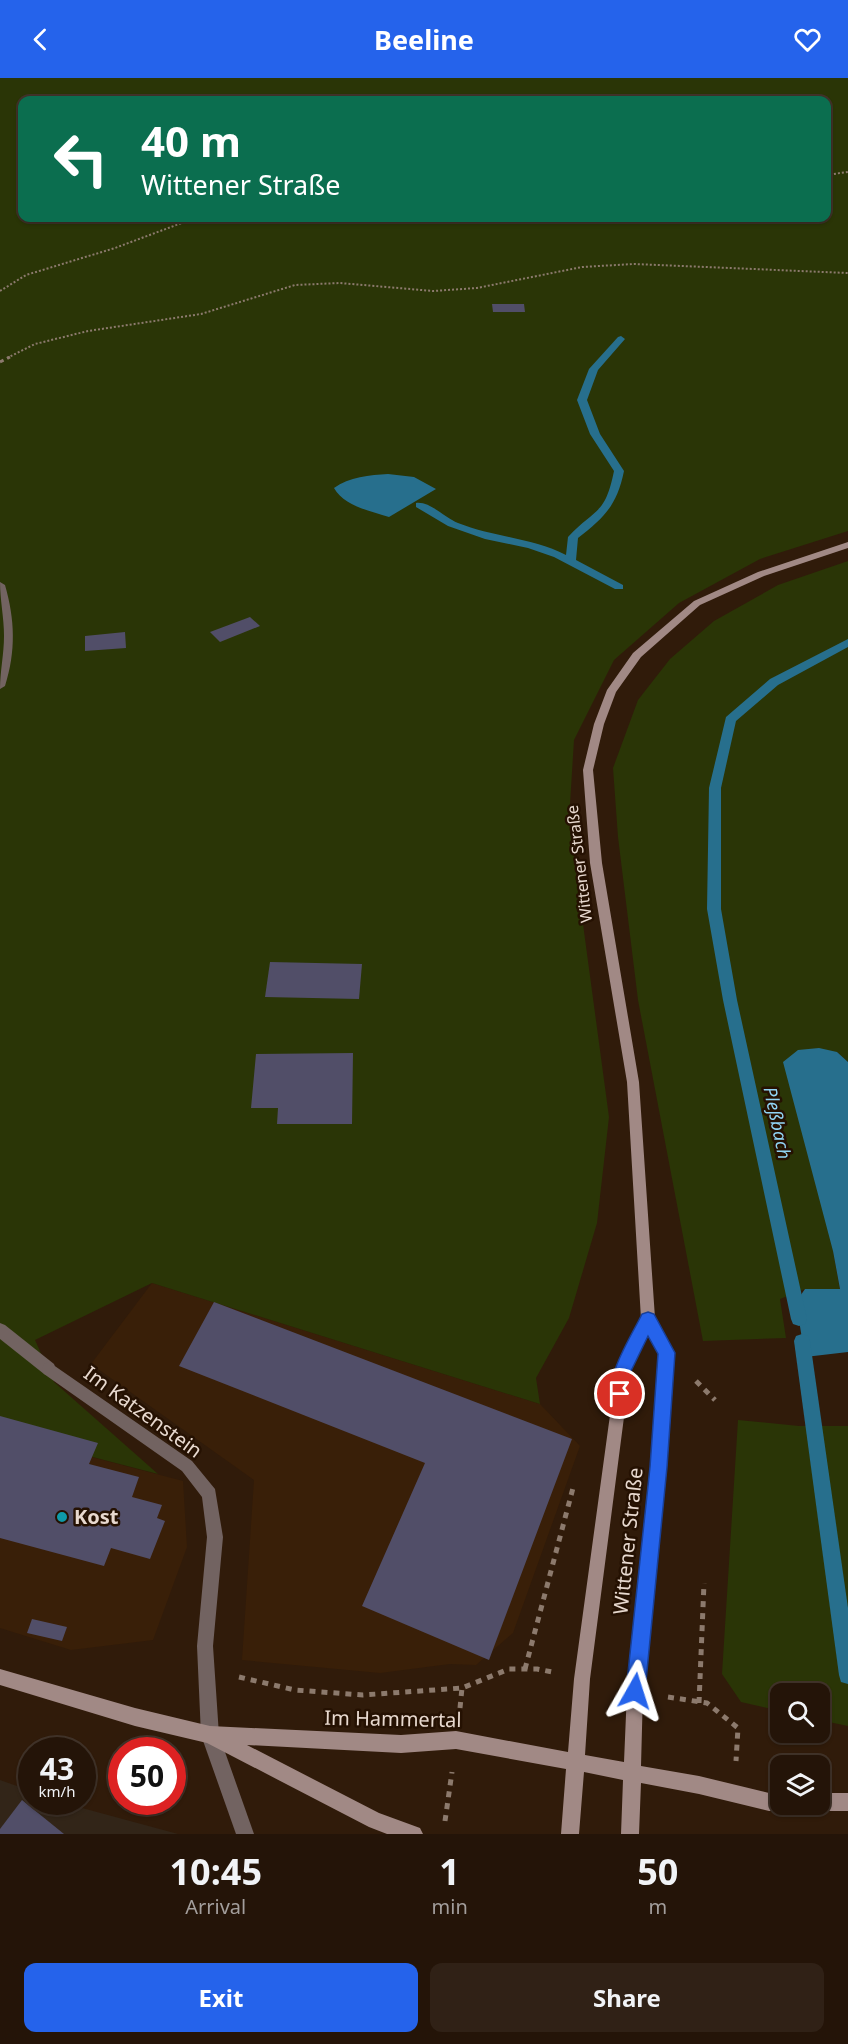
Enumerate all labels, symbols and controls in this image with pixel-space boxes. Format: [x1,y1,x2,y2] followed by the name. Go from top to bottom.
[374,21,474,58] text: Beeline
[24,23,57,56] icon: back
[791,23,824,56] icon: heart
[141,112,241,169] text: 40 m
[42,120,120,198] icon: left
[141,166,340,203] text: Wittener Straße
[561,804,597,924] street label: Wittener Straße
[759,1084,797,1161] water label: Pleßbach
[79,1359,208,1464] street label: Im Katzenstein
[594,1368,645,1419] pin
[603,1377,636,1410] icon: arrive
[606,1466,649,1616] street label: Wittener Straße
[74,1503,119,1530] place label: Kost
[55,1510,69,1524] marker: Kost
[603,1659,667,1723] position arrow
[770,1683,830,1815] map controls
[770,1683,830,1743] button: search
[324,1704,462,1733] street label: Im Hammertal
[108,1737,186,1815] speed limit sign: 50
[40,1748,74,1789] text: 43
[770,1755,830,1815] button: layers
[39,1781,75,1801] text: km/h
[170,1847,262,1896] text: 10:45
[439,1847,460,1896] text: 1
[637,1847,678,1896] text: 50
[185,1893,246,1920] text: Arrival
[432,1893,468,1920] text: min
[649,1893,667,1920] text: m
[24,1963,418,2032] button: Exit
[430,1963,824,2032] button: Share

